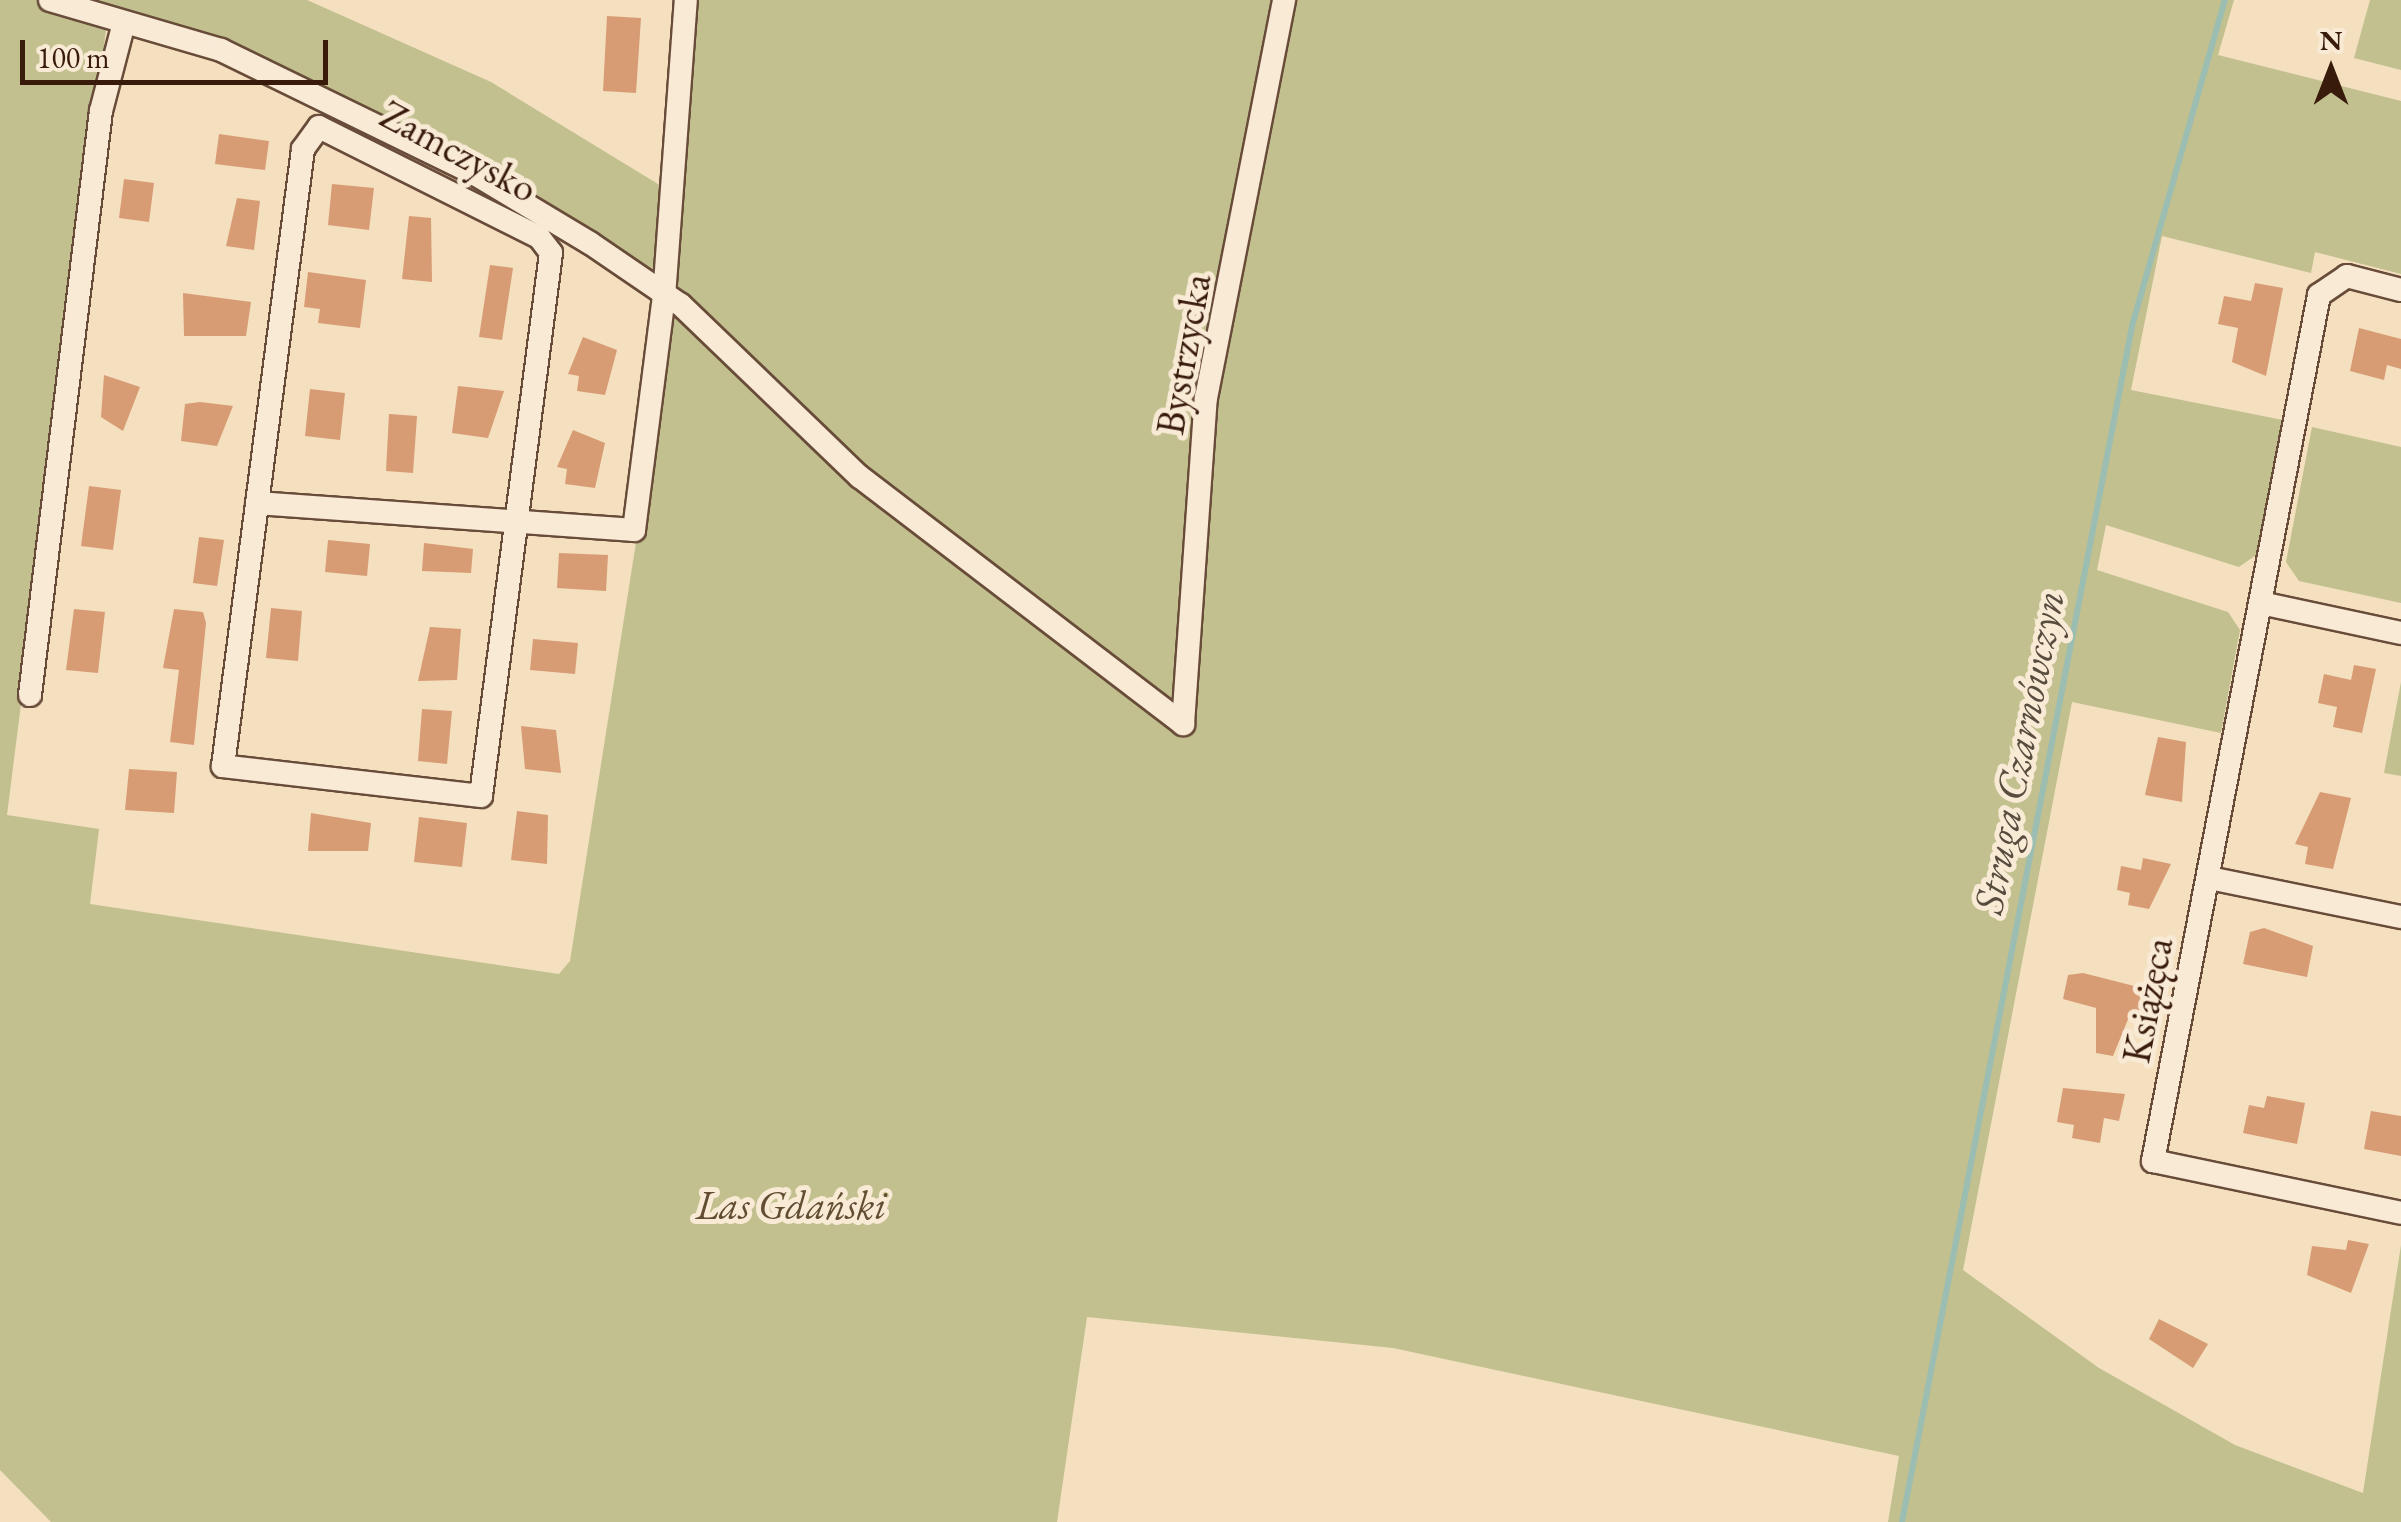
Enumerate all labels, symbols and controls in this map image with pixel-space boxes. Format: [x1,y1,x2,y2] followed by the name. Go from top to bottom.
[25,20,332,82] scale bar
[2281,20,2381,120] north arrow
[2320,22,2342,58] text: N
[37,38,110,77] text: 100 m
[372,90,546,212] street label: Zamczysko
[1145,270,1221,438] street label: Bystrzycka
[1963,586,2075,918] water label: Struga Czarnówczyn
[2111,933,2183,1067] street label: Książęca
[696,1181,886,1229] park label: Las Gdański

